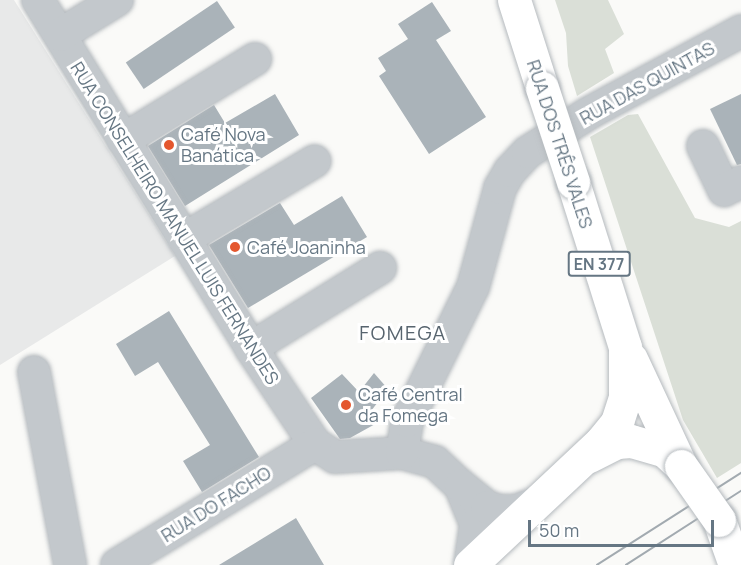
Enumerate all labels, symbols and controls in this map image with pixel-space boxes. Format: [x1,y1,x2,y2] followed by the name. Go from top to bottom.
[576,37,718,129] street label: RUA DAS QUINTAS
[66,57,284,389] street label: RUA CONSELHEIRO MANUEL LUIS FERNANDES
[523,57,597,231] street label: RUA DOS TRÊS VALES
[181,124,266,166] place label: Café Nova Banática
[162,138,176,152] marker: Café Nova Banática
[247,236,366,258] place label: Café Joaninha
[228,240,242,254] marker: Café Joaninha
[568,251,630,277] road number: EN 377
[359,320,447,344] district label: FOMEGA
[358,384,463,426] place label: Café Central da Fomega
[339,398,353,412] marker: Café Central da Fomega
[157,462,275,546] street label: RUA DO FACHO
[531,508,717,546] scale bar
[539,518,579,542] text: 50 m

